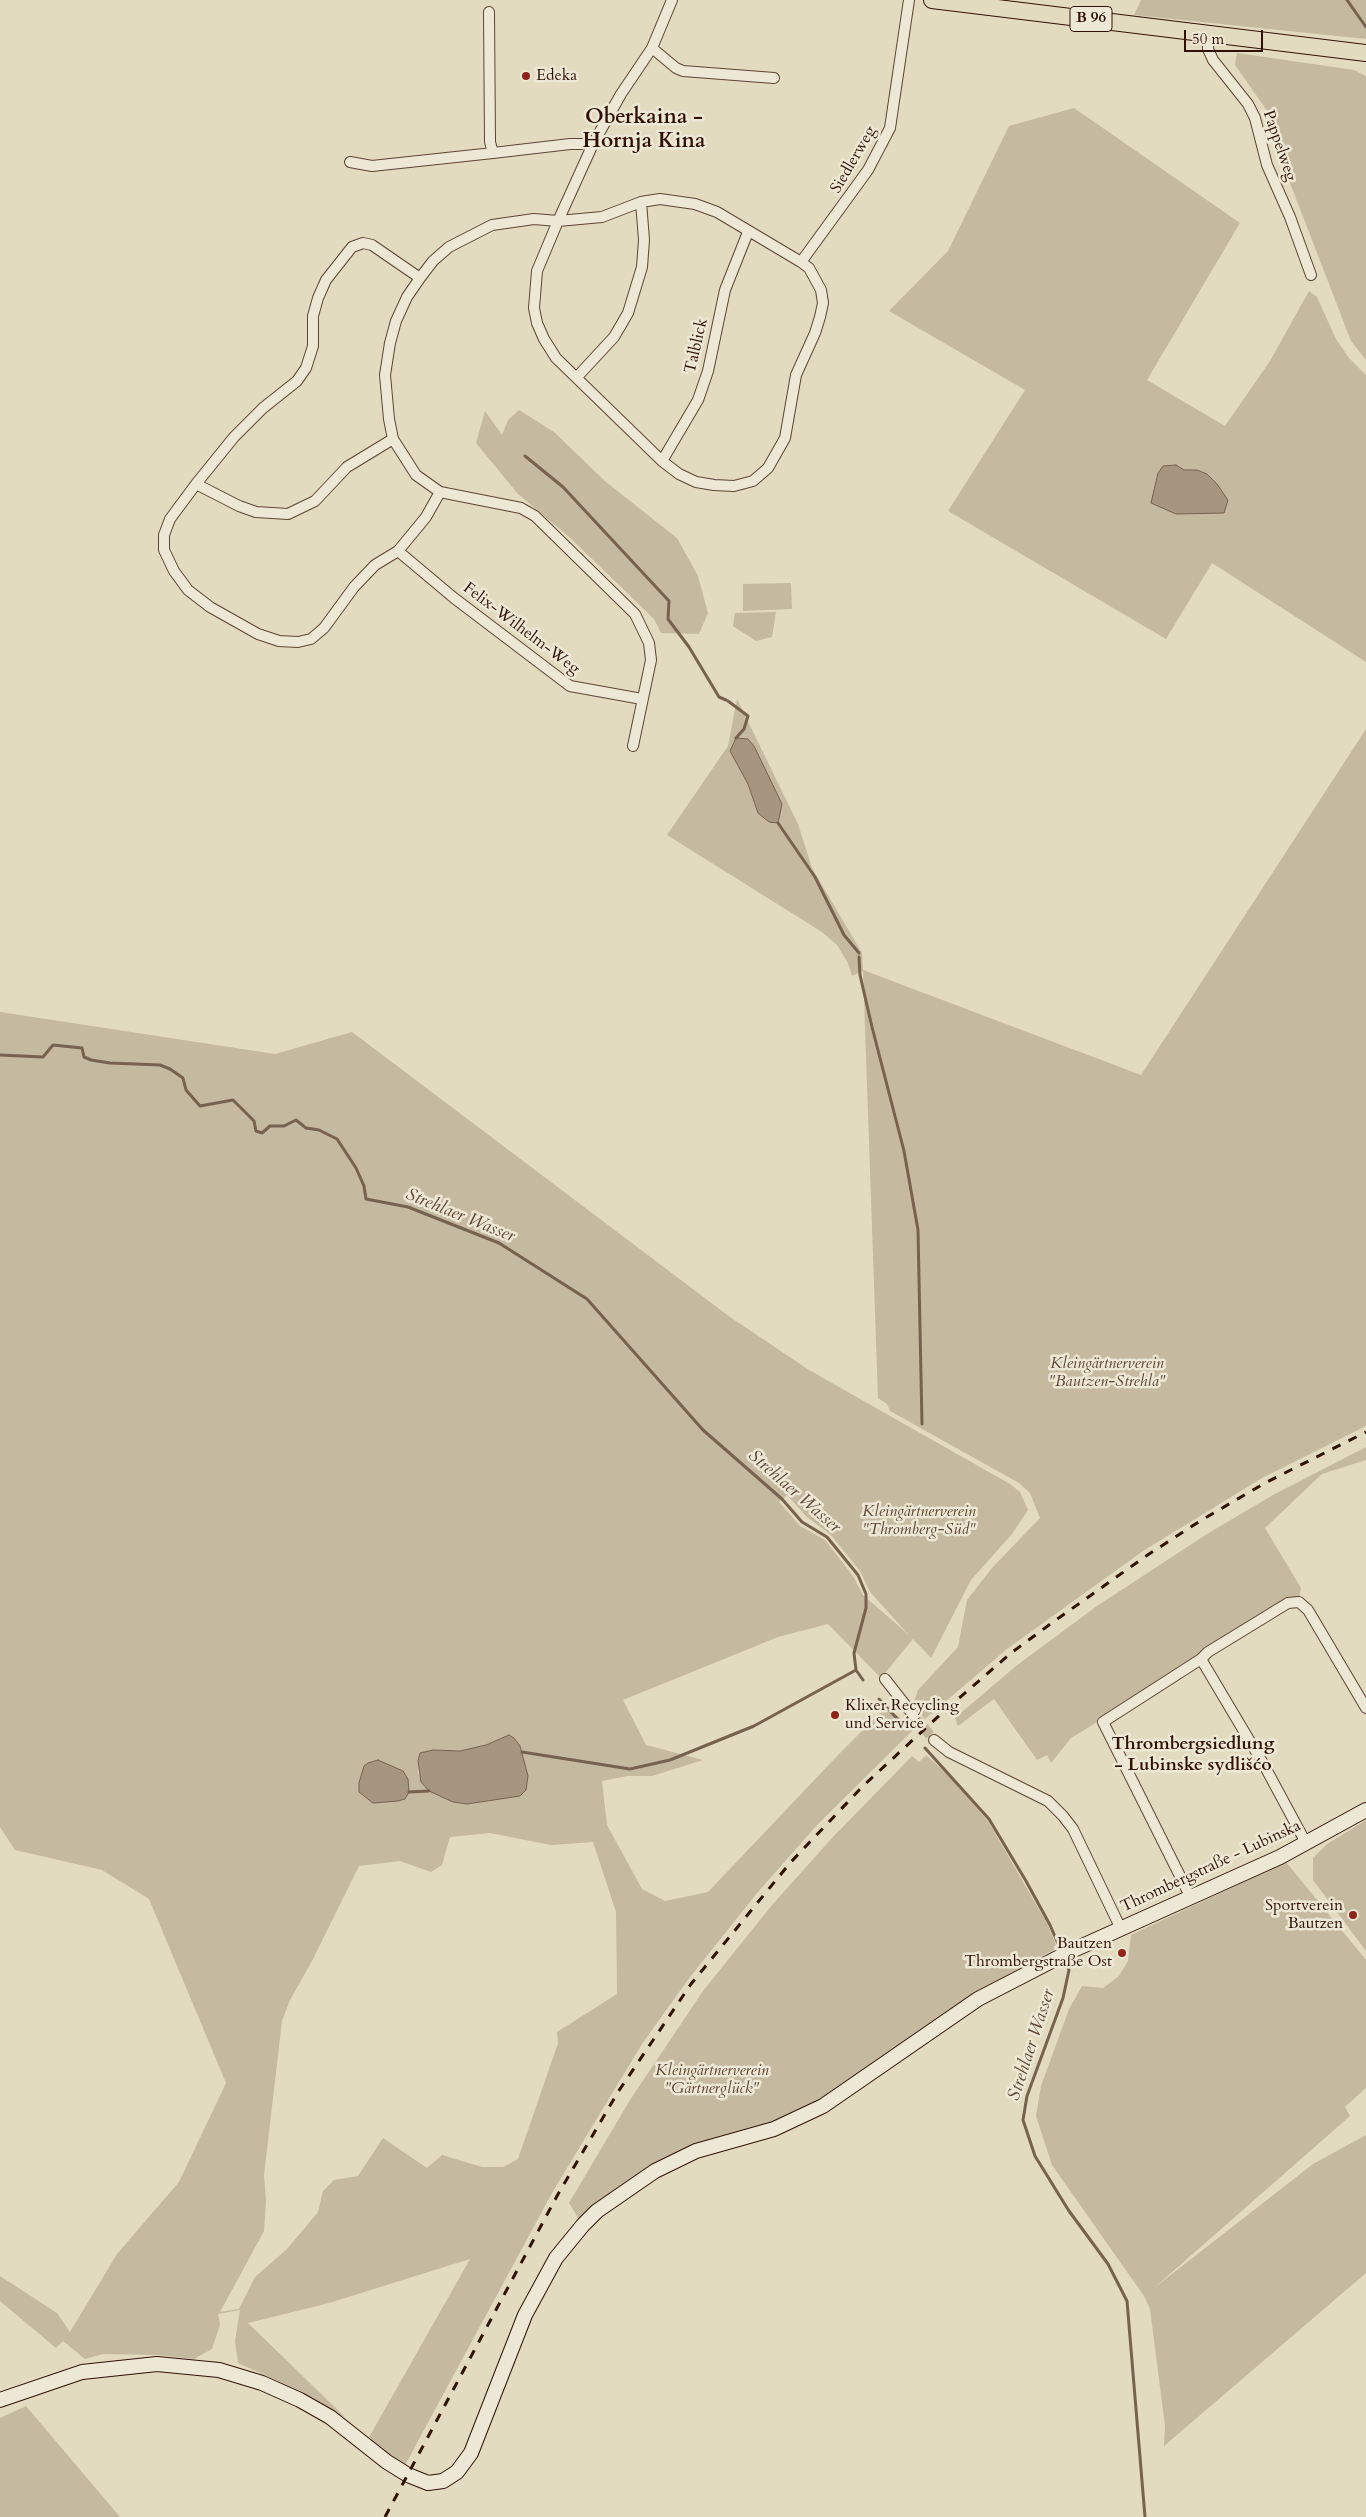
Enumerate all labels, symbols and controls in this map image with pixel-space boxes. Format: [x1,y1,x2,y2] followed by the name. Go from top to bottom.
[1070,6,1112,32] road number: B 96
[1186,20,1265,52] scale bar
[1192,29,1224,49] text: 50 m
[536,66,577,86] place label: Edeka
[520,70,532,82] marker: Edeka
[583,105,705,155] district label: Oberkaina - Hornja Kina
[1258,108,1300,184] street label: Pappelweg
[827,123,881,197] street label: Siedlerweg
[681,317,713,375] street label: Talblick
[459,579,583,679] street label: Felix-Wilhelm-Weg
[402,1184,518,1248] water label: Strehlaer Wasser
[1049,1354,1165,1392] park label: Kleingärtnerverein "Bautzen-Strehla"
[743,1446,845,1538] water label: Strehlaer Wasser
[862,1502,976,1540] park label: Kleingärtnerverein "Thromberg-Süd"
[845,1696,959,1734] place label: Klixer Recycling und Service
[829,1709,841,1721] marker: Klixer Recycling und Service
[1112,1734,1274,1776] district label: Thrombergsiedlung - Lubinske sydlišćo
[1118,1817,1304,1917] street label: Thrombergstraße - Lubinska
[1265,1896,1343,1934] place label: Sportverein Bautzen
[1347,1909,1359,1921] marker: Sportverein Bautzen
[964,1934,1112,1972] place label: Bautzen Thrombergstraße Ost
[1116,1947,1128,1959] marker: Bautzen Thrombergstraße Ost
[1004,1986,1060,2104] water label: Strehlaer Wasser
[655,2061,769,2099] park label: Kleingärtnerverein "Gärtnerglück"

